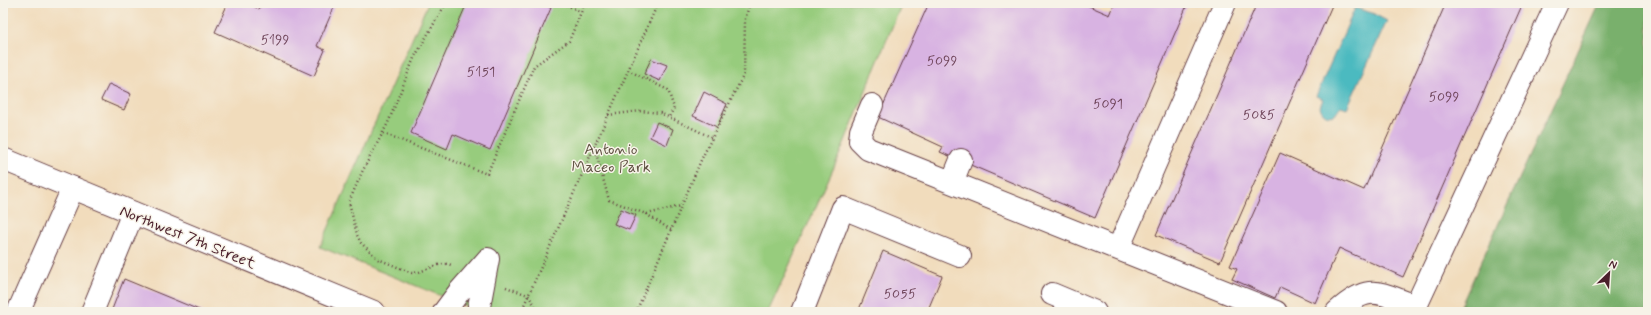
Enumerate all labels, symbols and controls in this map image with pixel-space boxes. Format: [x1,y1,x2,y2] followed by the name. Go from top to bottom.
[261,31,289,49] house number: 5199
[927,52,957,70] house number: 5099
[467,63,495,81] house number: 5151
[1429,88,1459,106] house number: 5099
[1093,95,1123,113] house number: 5091
[1243,106,1275,124] house number: 5085
[571,139,651,178] park label: Antonio Maceo Park
[116,201,259,274] street label: Northwest 7th Street
[1589,253,1629,293] north arrow
[1607,257,1619,273] text: N
[884,285,916,303] house number: 5055

